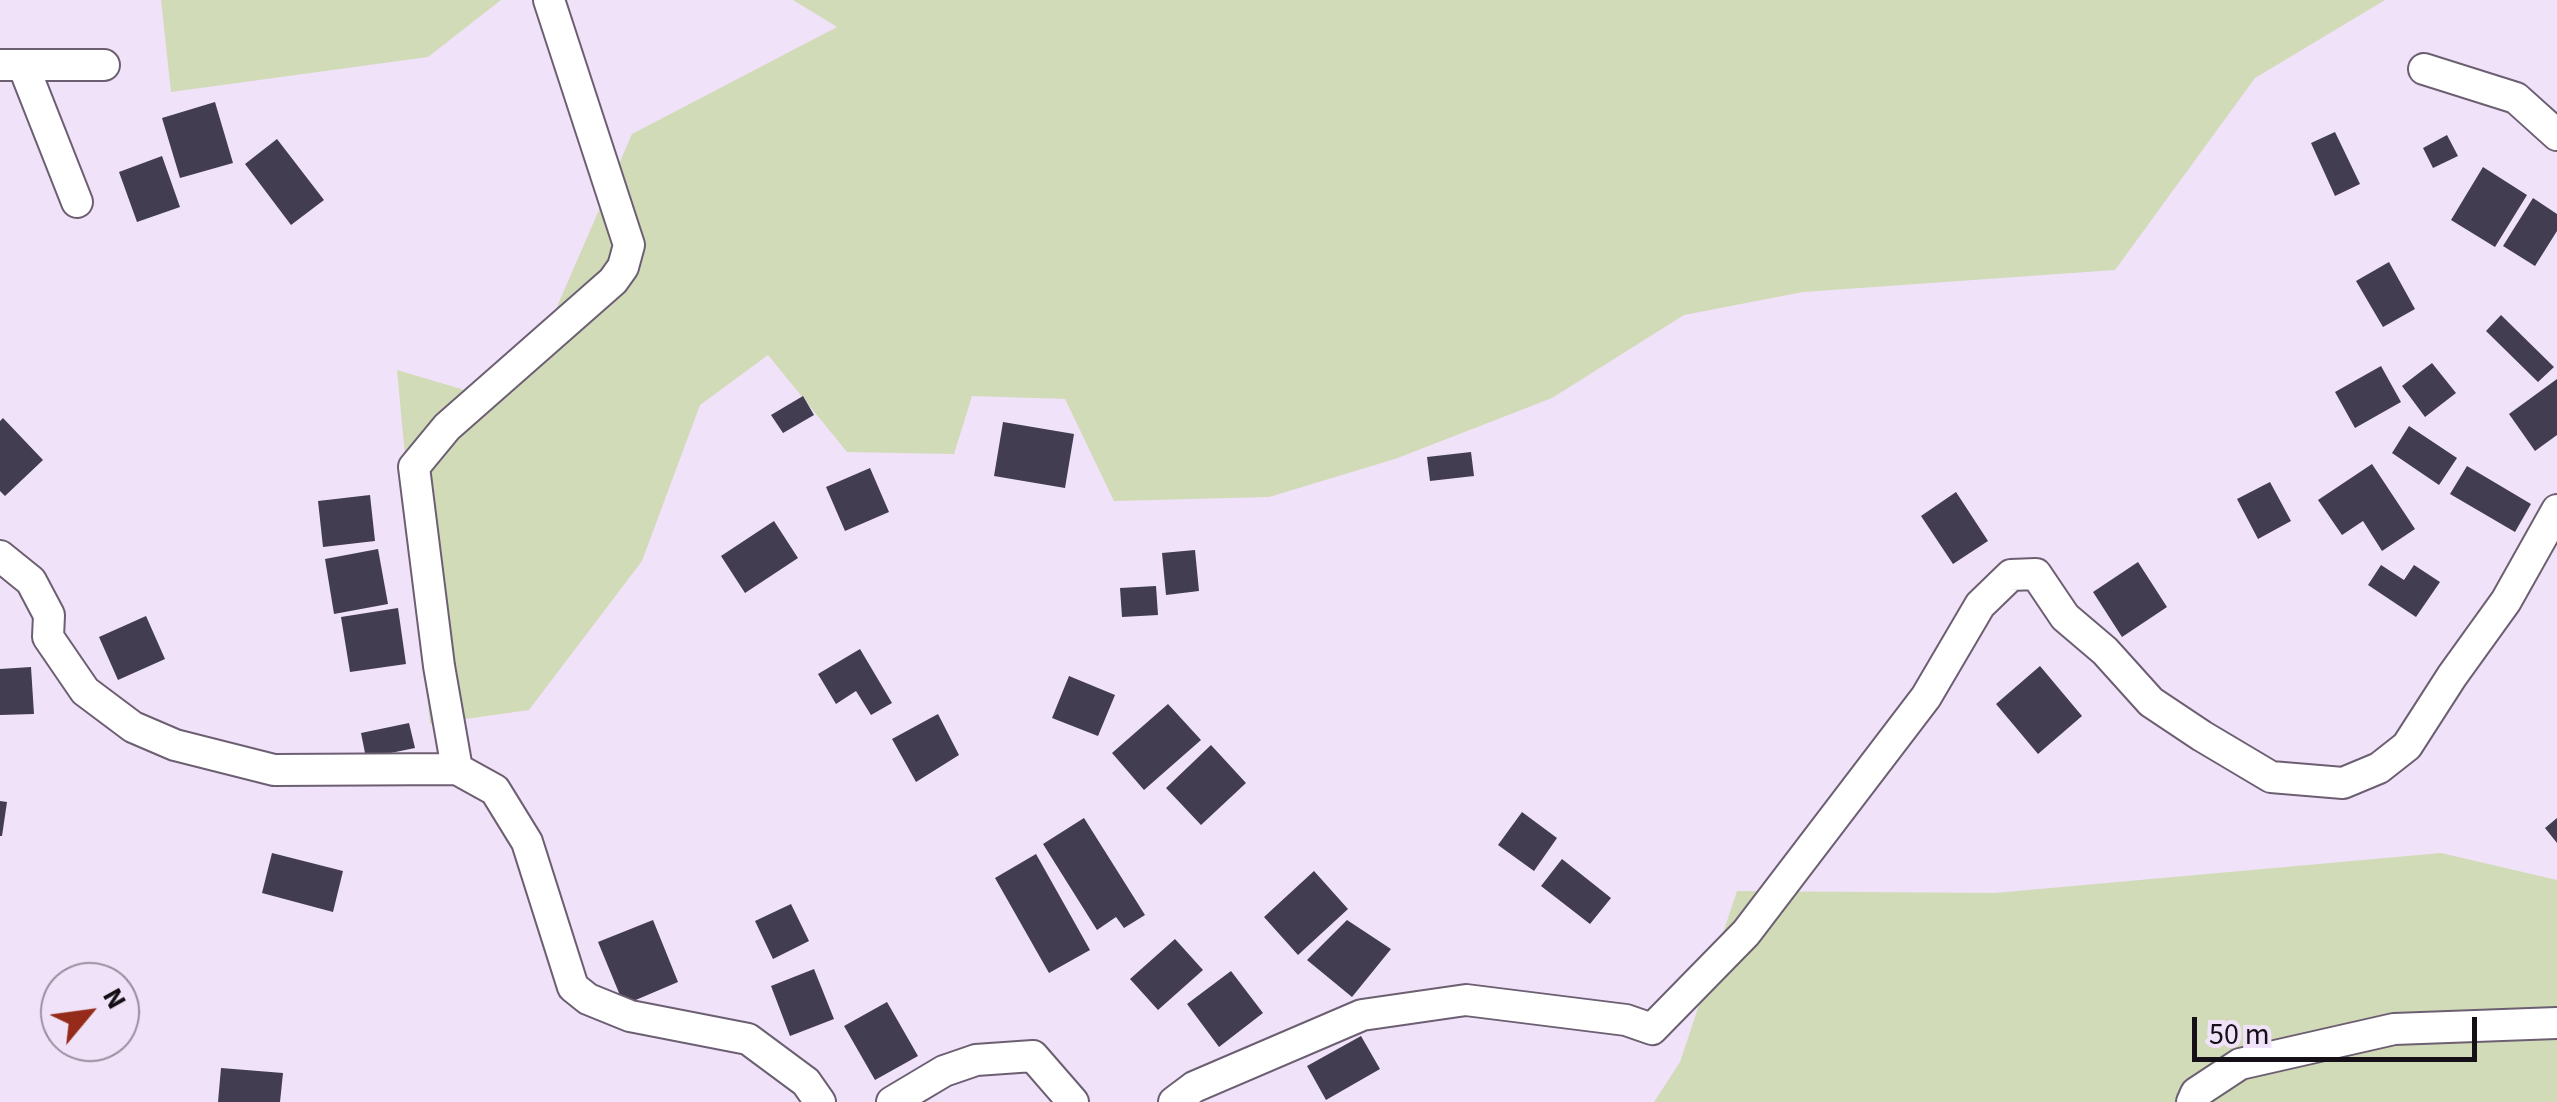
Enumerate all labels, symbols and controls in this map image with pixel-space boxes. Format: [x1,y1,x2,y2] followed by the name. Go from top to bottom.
[40,962,140,1062] north arrow
[92,981,136,1016] text: N
[2197,997,2482,1059] scale bar
[2209,1013,2270,1056] text: 50 m

